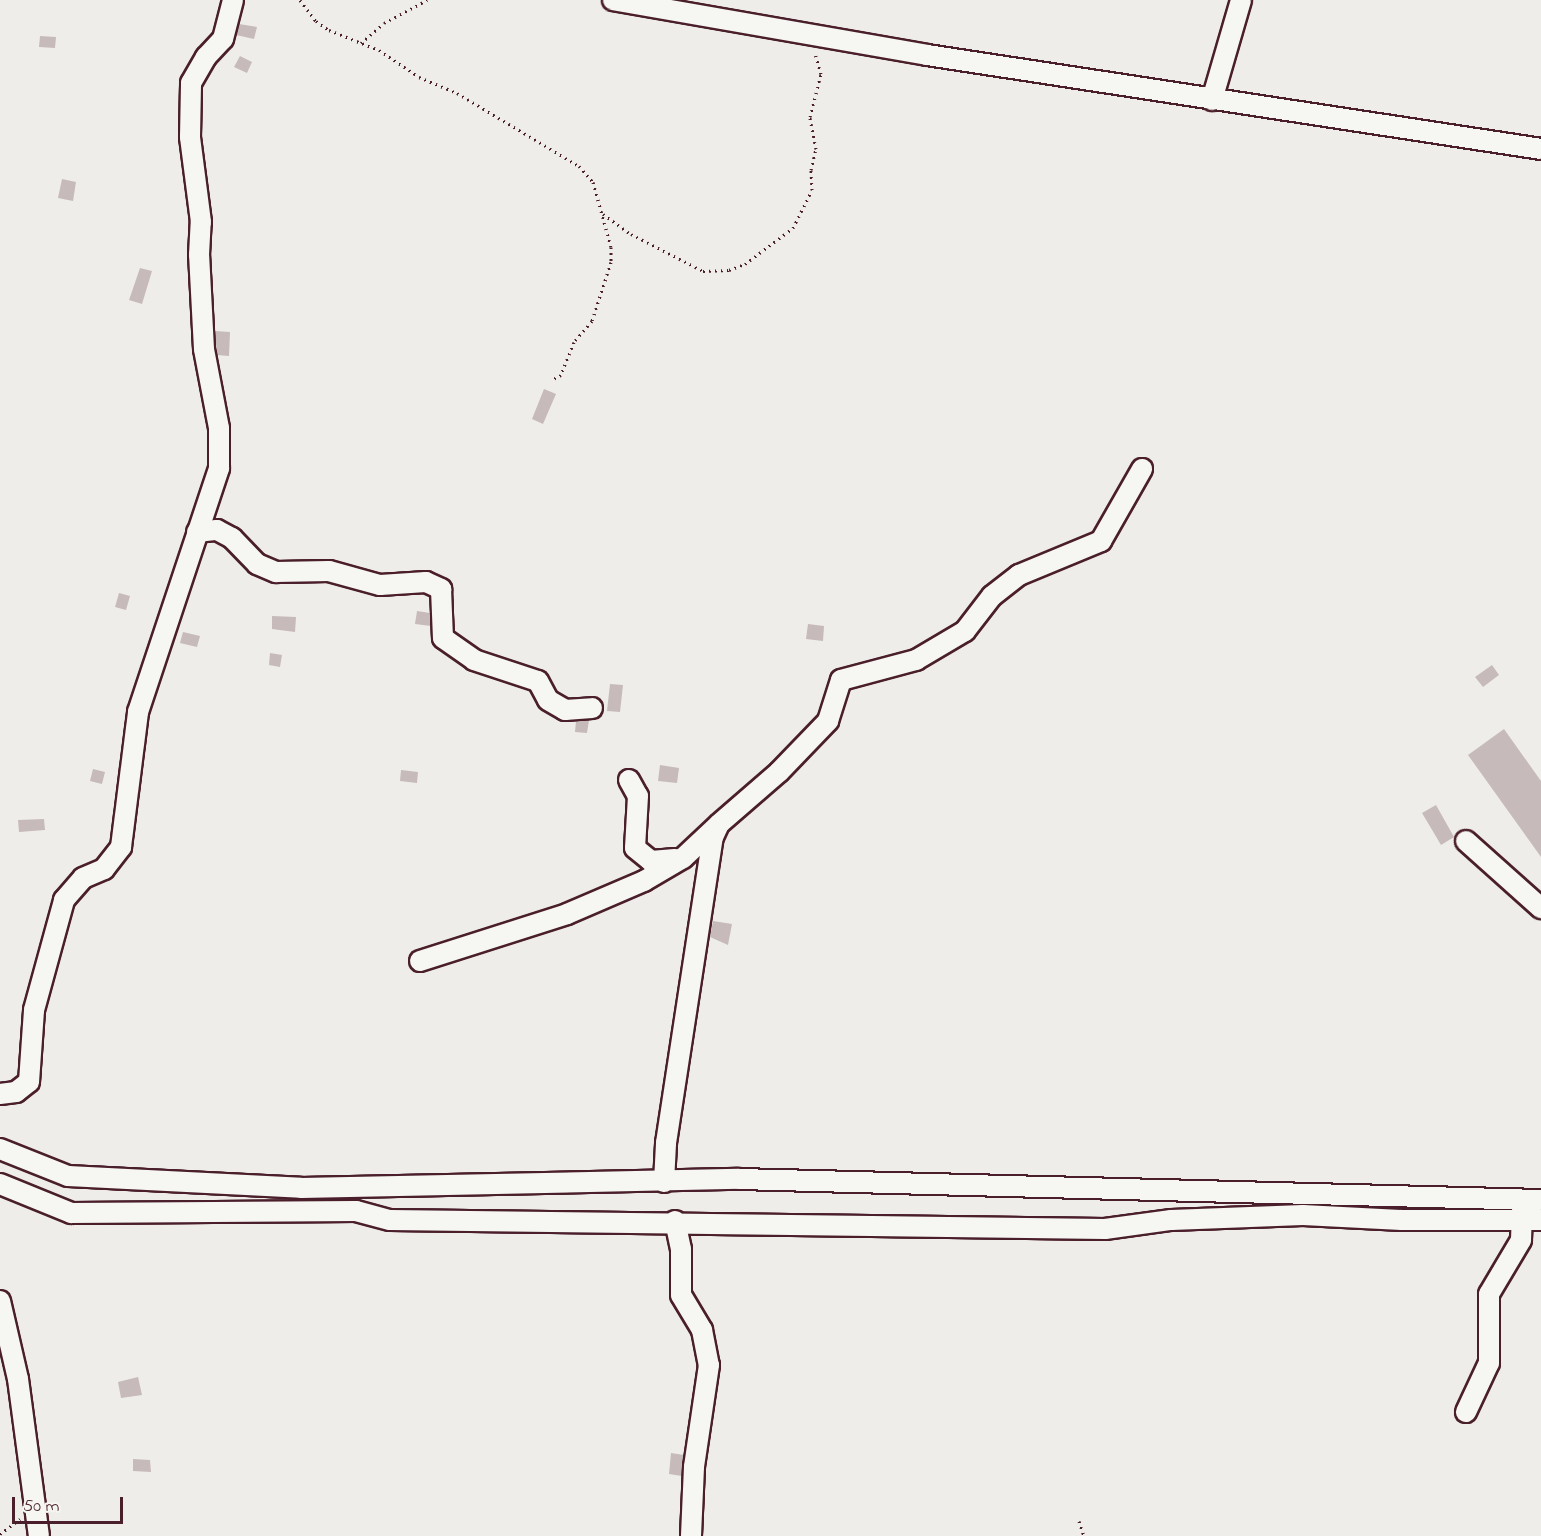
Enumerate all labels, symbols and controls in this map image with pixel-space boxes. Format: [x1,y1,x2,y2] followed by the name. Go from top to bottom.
[15,1485,126,1523] scale bar
[23,1494,60,1520] text: 50 m

